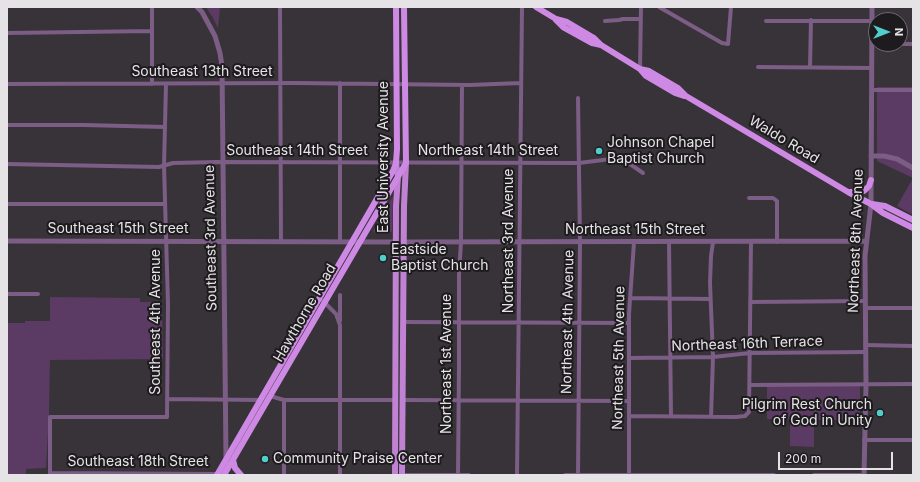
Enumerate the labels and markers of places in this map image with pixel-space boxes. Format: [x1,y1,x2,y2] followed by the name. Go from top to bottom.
[607,135,714,168] place label: Johnson Chapel Baptist Church
[594,146,604,156] marker: Johnson Chapel Baptist Church
[391,242,489,274] place label: Eastside Baptist Church
[378,253,388,263] marker: Eastside Baptist Church
[742,397,872,430] place label: Pilgrim Rest Church of God in Unity
[875,408,885,418] marker: Pilgrim Rest Church of God in Unity
[273,451,442,467] place label: Community Praise Center
[260,454,270,464] marker: Community Praise Center

